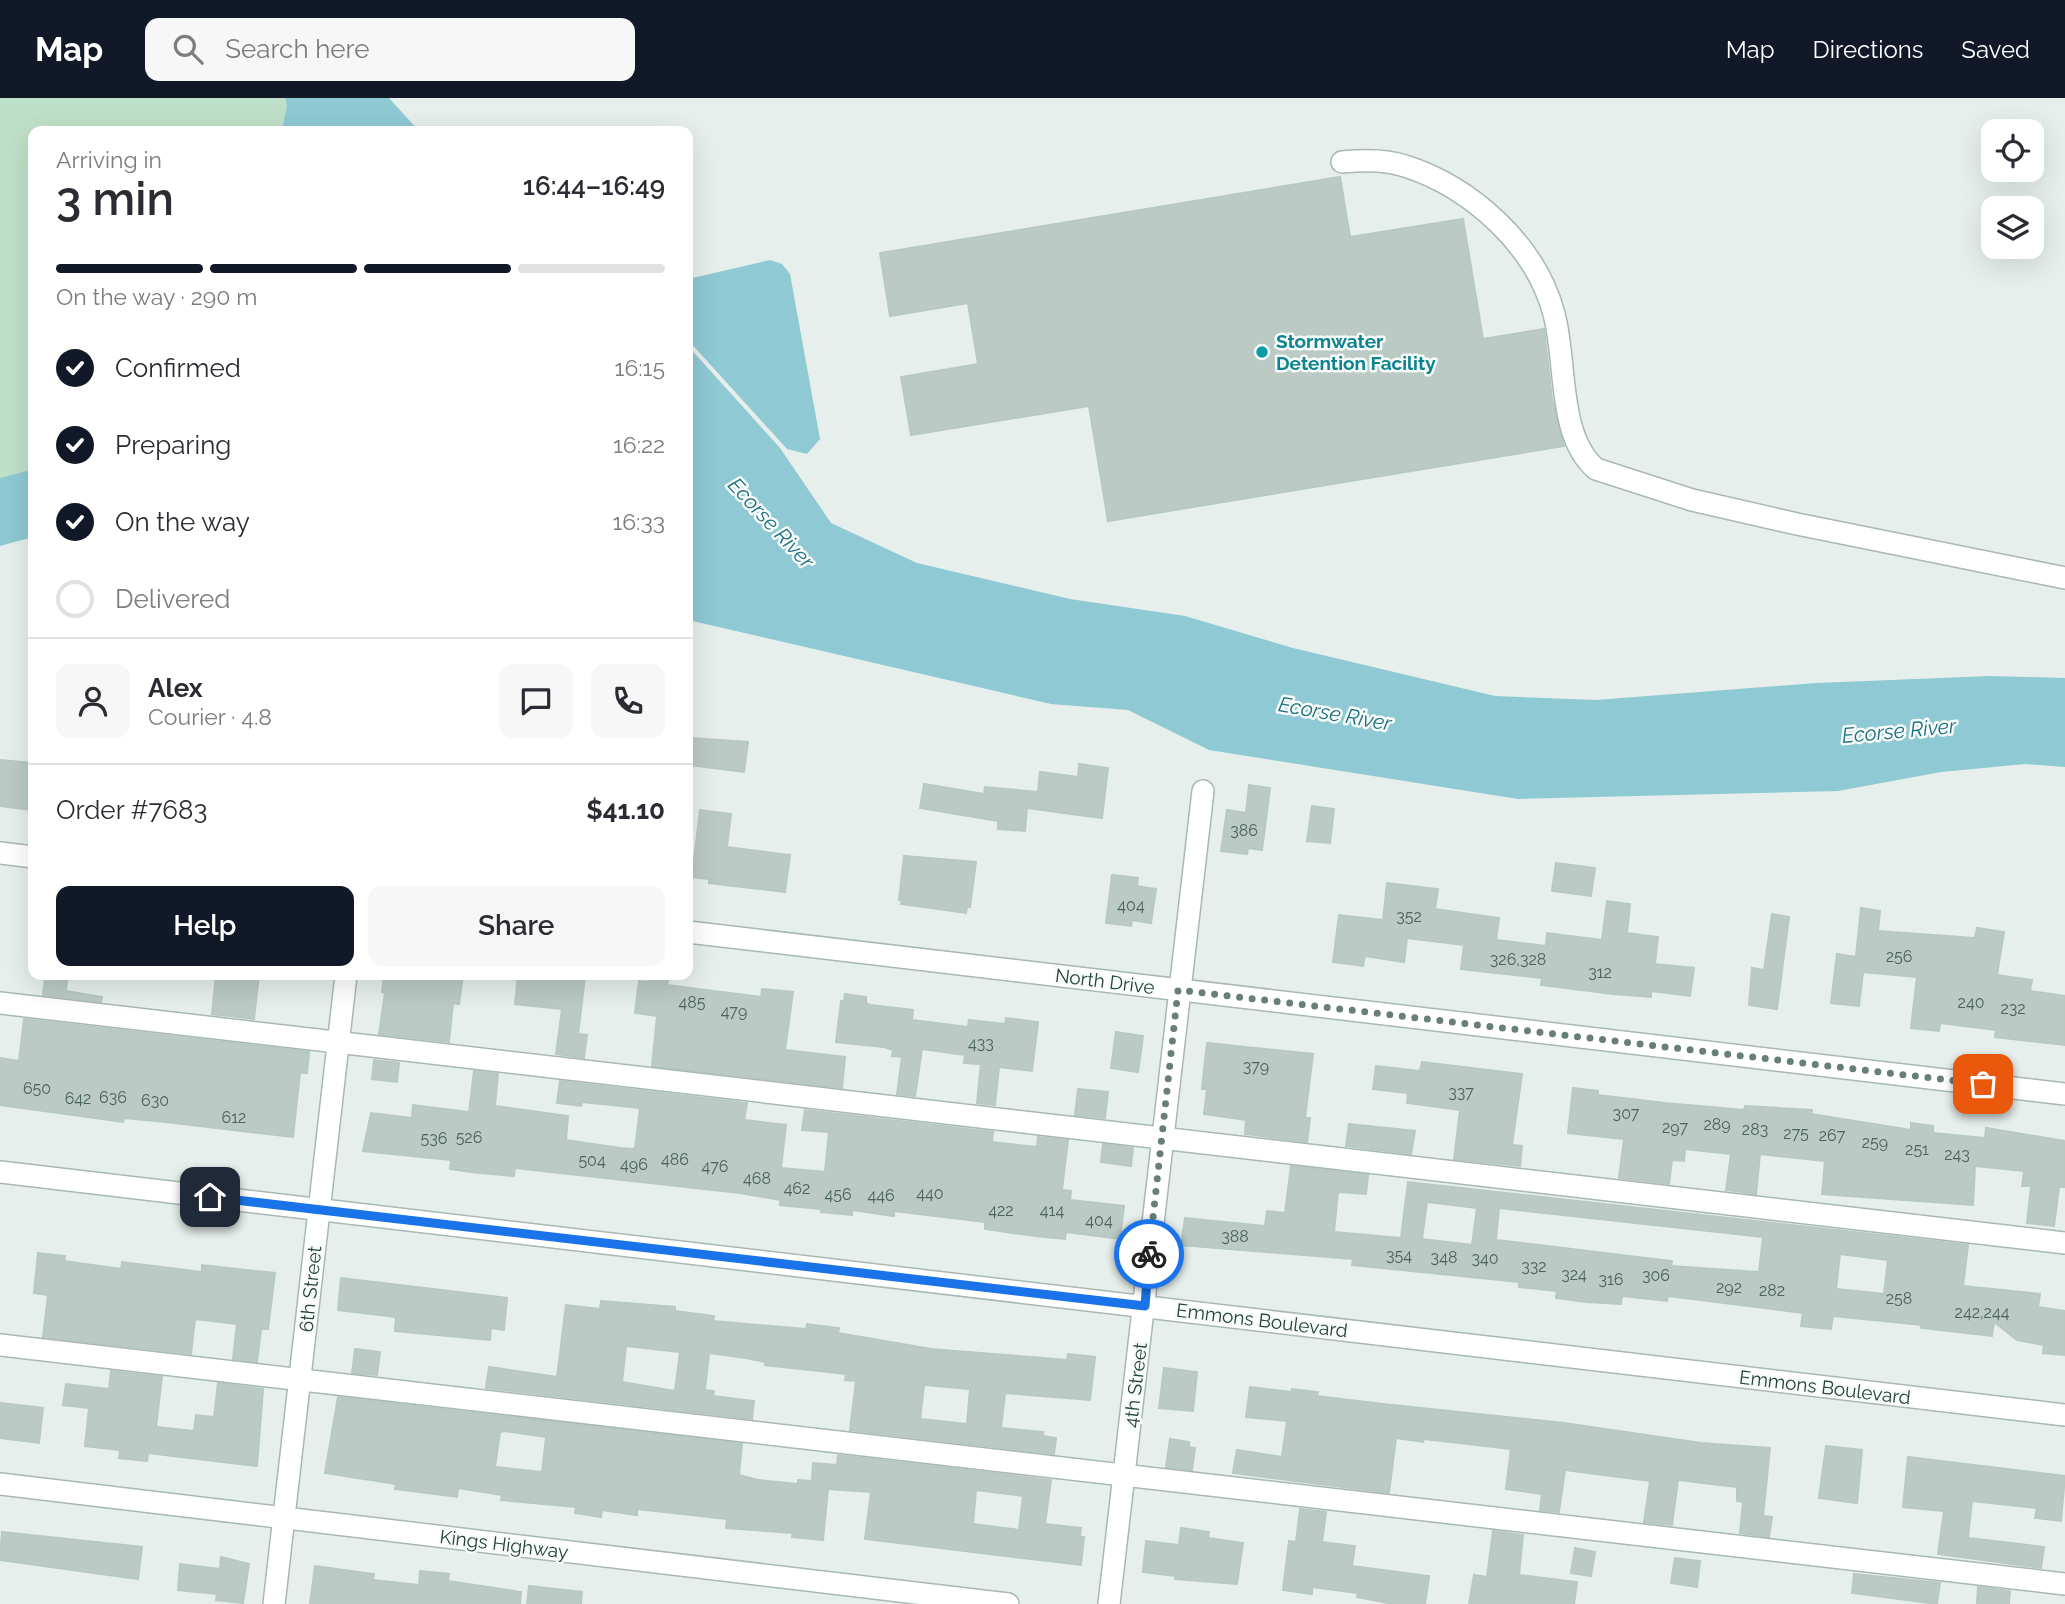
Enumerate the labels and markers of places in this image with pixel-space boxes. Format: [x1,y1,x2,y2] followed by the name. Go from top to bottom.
[1276,330,1436,374] place label: Stormwater Detention Facility
[1254,344,1270,360] marker: Stormwater Detention Facility
[1953,1054,2013,1114] pin
[180,1167,240,1227] pin

